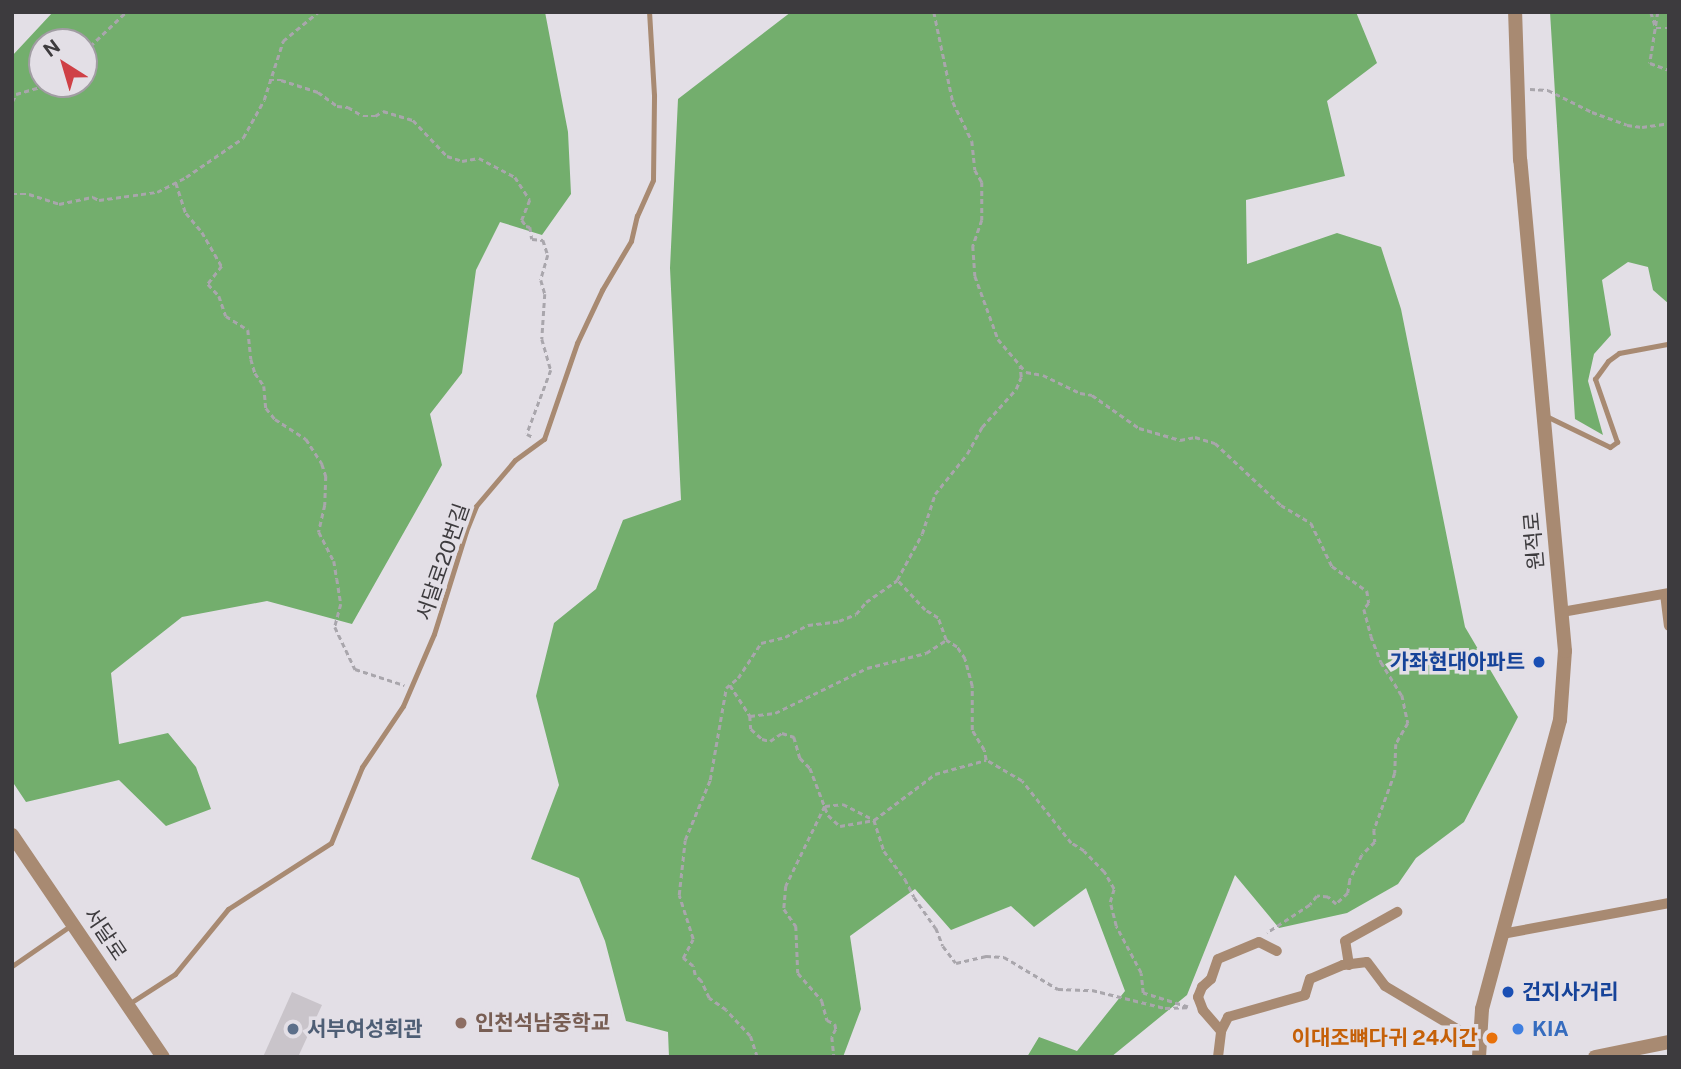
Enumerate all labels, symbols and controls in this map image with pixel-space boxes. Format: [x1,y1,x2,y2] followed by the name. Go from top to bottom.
[28,28,98,98] north arrow
[39,35,64,61] text: N
[411,500,475,624] street label: 서달로20번길
[1519,511,1549,571] street label: 원적로
[1390,649,1525,675] place label: 가좌현대아파트
[1531,654,1547,670] marker: 가좌현대아파트
[78,903,132,965] street label: 서달로
[1522,979,1619,1005] place label: 건지사거리
[1500,984,1516,1000] marker: 건지사거리
[475,1010,610,1036] place label: 인천석남중학교
[453,1015,469,1031] marker: 인천석남중학교
[307,1016,423,1042] place label: 서부여성회관
[1532,1016,1569,1042] place label: KIA
[285,1021,301,1037] marker: 서부여성회관
[1510,1021,1526,1037] marker: KIA
[1292,1025,1478,1051] place label: 이대조뼈다귀 24시간
[1484,1030,1500,1046] marker: 이대조뼈다귀 24시간

